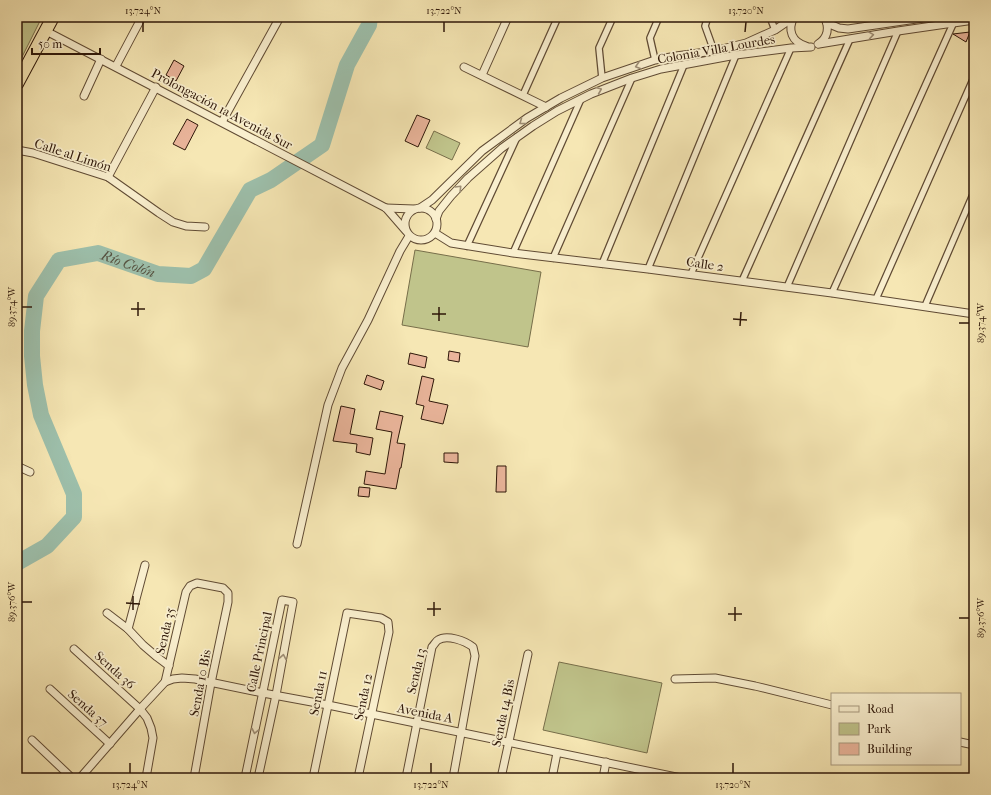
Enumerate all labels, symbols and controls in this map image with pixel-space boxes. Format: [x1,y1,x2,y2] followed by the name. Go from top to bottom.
[125,5,161,17] text: 13.724°N
[426,5,462,17] text: 13.722°N
[728,5,764,17] text: 13.720°N
[32,30,100,56] scale bar
[656,31,776,67] street label: Colonia Villa Lourdes
[868,31,874,40] one-way arrow
[38,37,62,51] text: 50 m
[635,61,642,70] one-way arrow
[149,65,295,153] street label: Prolongación 1a Avenida Sur
[596,87,603,95] one-way arrow
[519,117,526,124] one-way arrow
[33,136,114,175] street label: Calle al Limón
[454,185,462,193] one-way arrow
[98,246,157,281] water label: Río Colón
[685,254,725,274] street label: Calle 2
[6,286,18,327] text: 89.374°W
[975,302,987,343] text: 89.374°W
[6,581,18,622] text: 89.376°W
[975,597,987,638] text: 89.376°W
[152,606,178,656] street label: Senda 35
[243,610,275,694] street label: Calle Principal
[403,647,429,695] street label: Senda 13
[92,648,139,693] street label: Senda 36
[186,648,214,718] street label: Senda 10 Bis
[278,654,287,660] one-way arrow
[306,669,330,717] street label: Senda 11
[351,672,375,722] street label: Senda 12
[489,678,518,748] street label: Senda 14 Bis
[65,686,111,730] street label: Senda 37
[831,693,961,765] legend
[395,700,455,726] street label: Avenida A
[867,702,894,716] text: Road
[867,722,892,736] text: Park
[251,728,259,735] one-way arrow
[867,742,912,756] text: Building
[112,779,148,791] text: 13.724°N
[413,779,449,791] text: 13.722°N
[715,779,751,791] text: 13.720°N

